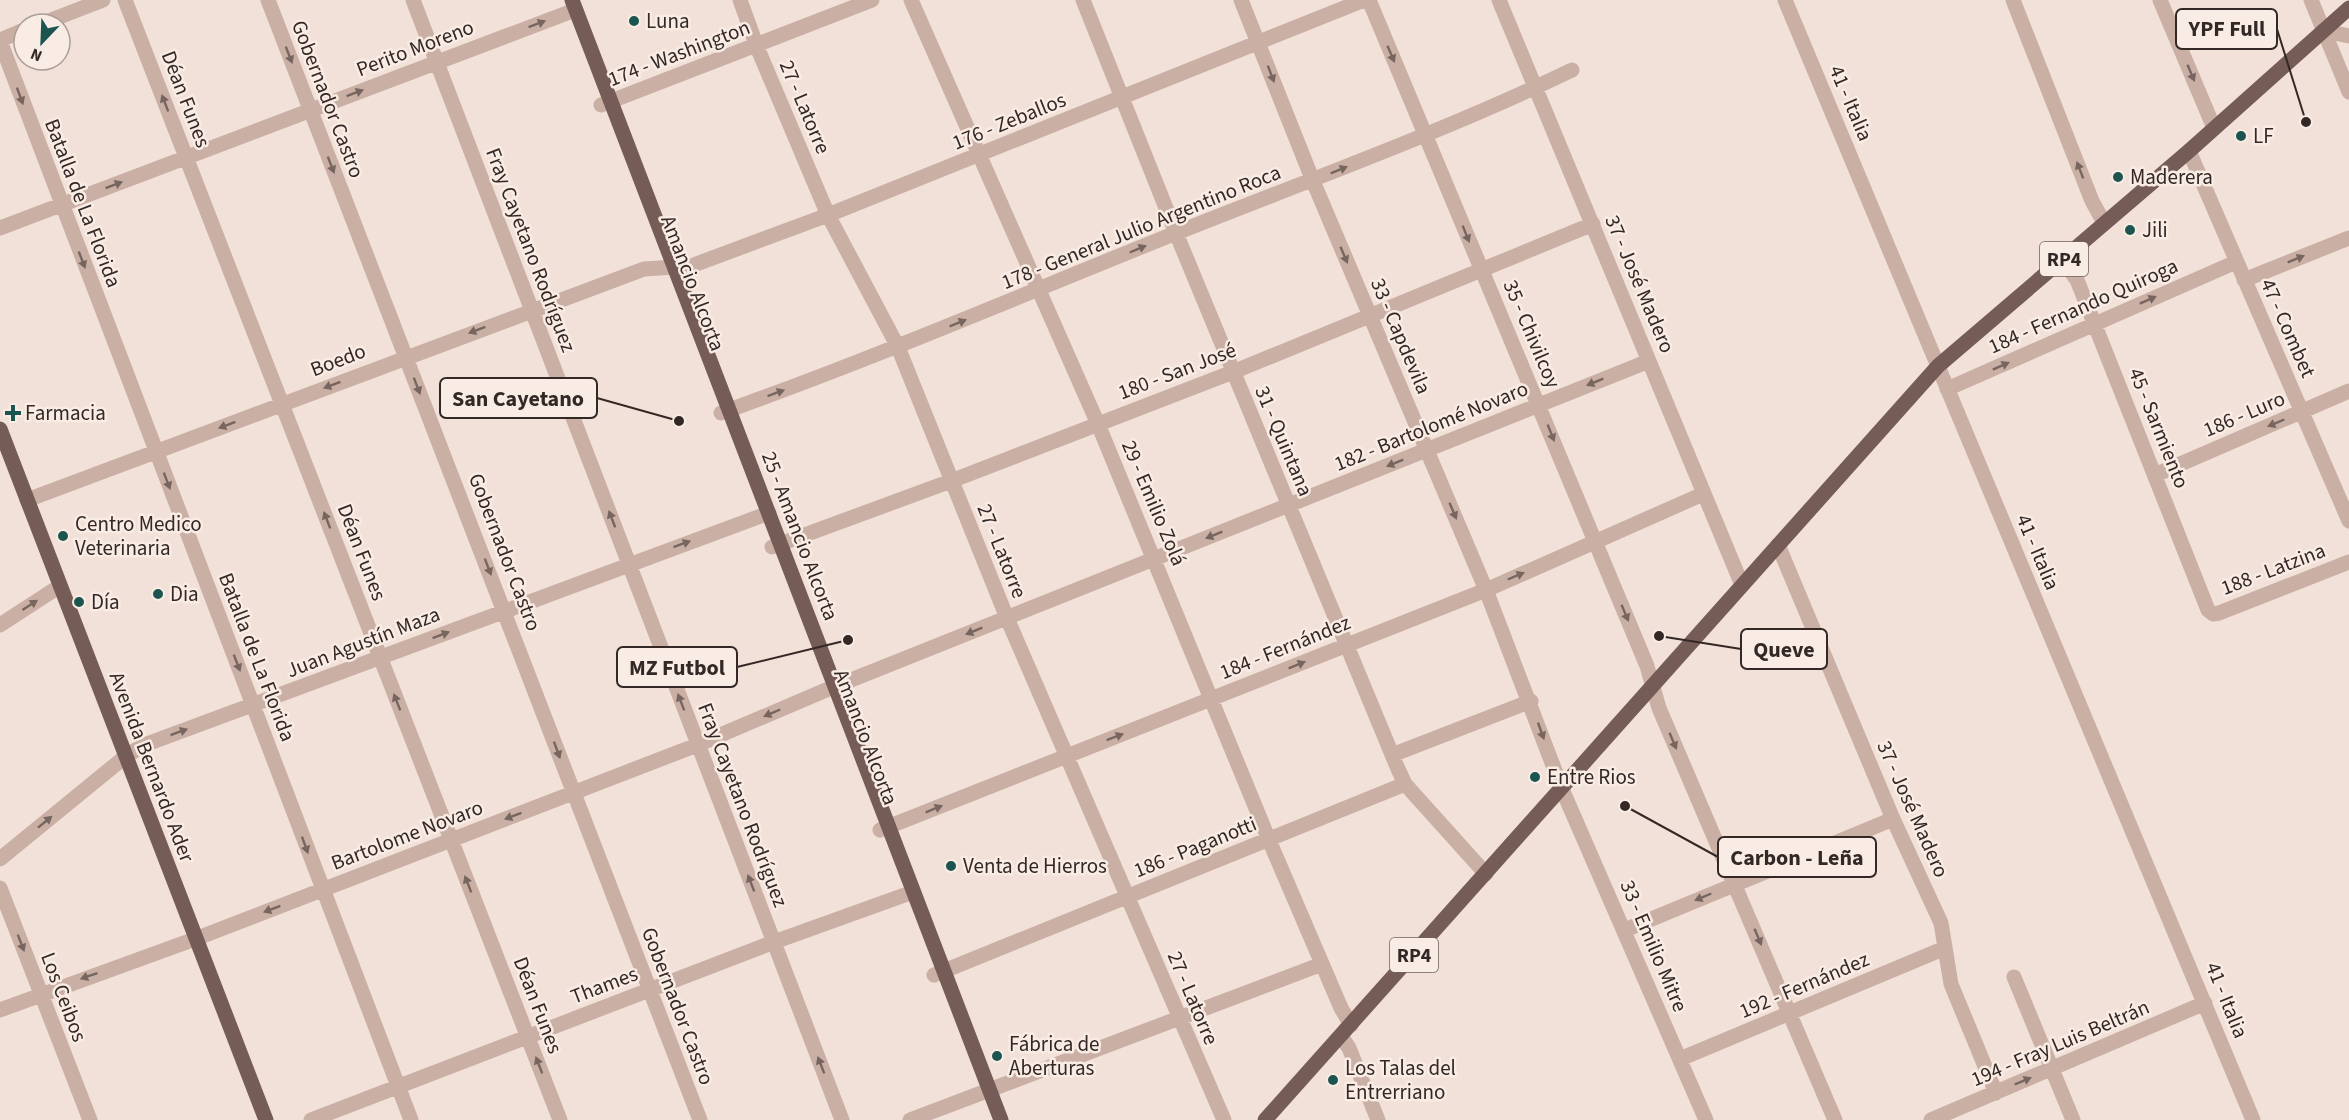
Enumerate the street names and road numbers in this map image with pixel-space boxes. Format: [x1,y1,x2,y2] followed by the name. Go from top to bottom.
[352,12,478,84] street label: Perito Moreno
[604,12,754,94] street label: 174 - Washington
[284,16,372,182] street label: Gobernador Castro
[154,46,218,152] street label: Déan Funes
[772,55,838,159] street label: 27 - Latorre
[1822,60,1880,146] street label: 41 - Italia
[948,84,1071,157] street label: 176 - Zeballos
[37,114,129,292] street label: Batalla de La Florida
[478,143,584,357] street label: Fray Cayetano Rodríguez
[997,157,1285,297] street label: 178 - General Julio Argentino Roca
[1597,210,1683,358] street label: 37 - José Madero
[653,211,733,355] street label: Amancio Alcorta
[2040,242,2088,276] road number: RP4
[1983,251,2183,361] street label: 184 - Fernando Quiroga
[1363,273,1439,399] street label: 33 - Capdevila
[2253,274,2323,382] street label: 47 - Combet
[1496,275,1568,393] street label: 35 - Chivilcoy
[1114,335,1240,407] street label: 180 - San José
[306,336,370,384] street label: Boedo
[2121,363,2197,493] street label: 45 - Sarmiento
[1330,373,1532,479] street label: 182 - Bartolomé Novaro
[1247,381,1321,501] street label: 31 - Quintana
[2198,383,2290,445] street label: 186 - Luro
[1114,436,1194,570] street label: 29 - Emilio Zolá
[754,447,846,625] street label: 25 - Amancio Alcorta
[461,469,549,635] street label: Gobernador Castro
[330,499,394,605] street label: Déan Funes
[969,499,1035,603] street label: 27 - Latorre
[2009,509,2067,595] street label: 41 - Italia
[2216,535,2330,603] street label: 188 - Latzina
[211,568,303,746] street label: Batalla de La Florida
[282,599,444,685] street label: Juan Agustín Maza
[1215,607,1355,687] street label: 184 - Fernández
[826,665,906,809] street label: Amancio Alcorta
[102,667,202,867] street label: Avenida Bernardo Ader
[690,698,796,912] street label: Fray Cayetano Rodríguez
[1869,736,1957,882] street label: 37 - José Madero
[327,792,487,878] street label: Bartolome Novaro
[1129,809,1261,885] street label: 186 - Paganotti
[1613,875,1695,1017] street label: 33 - Emilio Mitre
[634,923,722,1089] street label: Gobernador Castro
[1390,938,1438,972] road number: RP4
[1734,944,1874,1026] street label: 192 - Fernández
[1160,946,1226,1050] street label: 27 - Latorre
[33,948,95,1046] street label: Los Ceibos
[506,952,570,1058] street label: Déan Funes
[2198,957,2256,1043] street label: 41 - Italia
[566,958,642,1012] street label: Thames
[1966,992,2154,1094] street label: 194 - Fray Luis Beltrán

